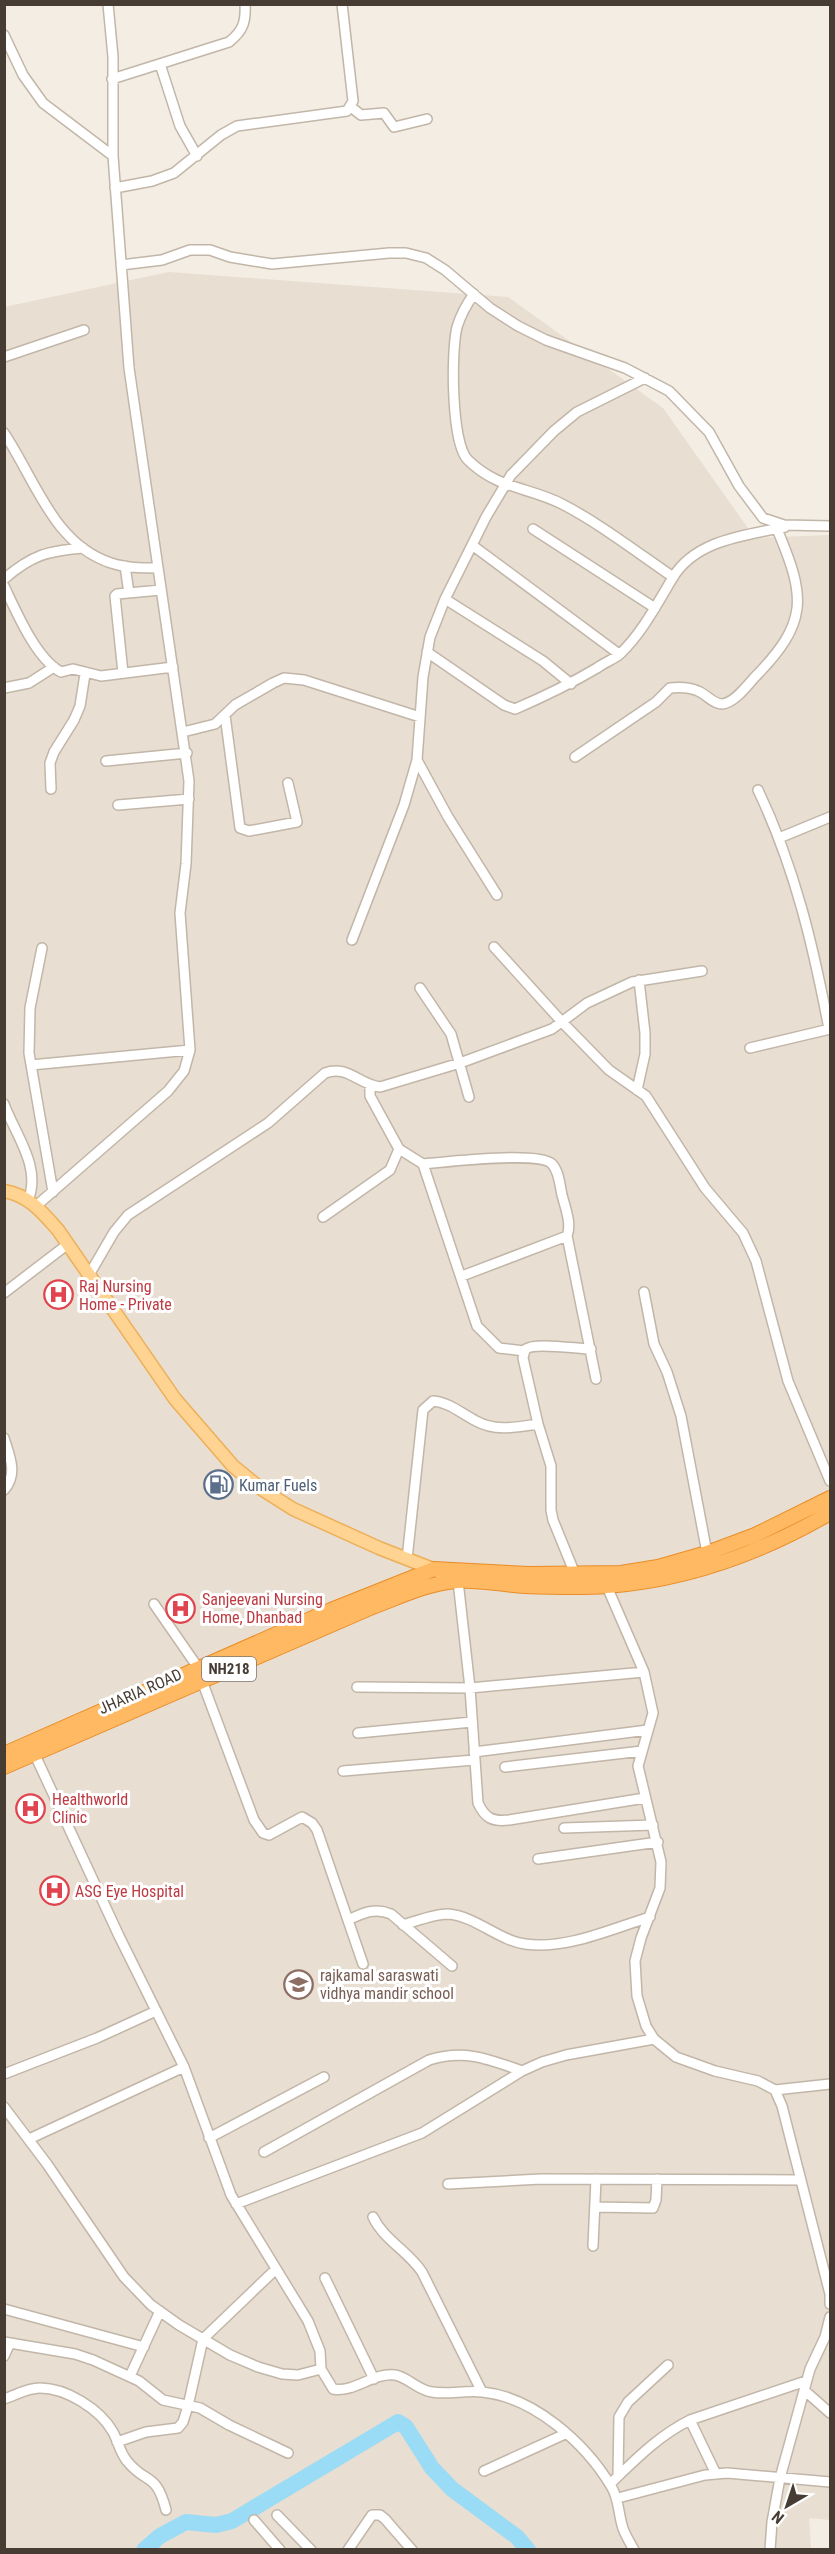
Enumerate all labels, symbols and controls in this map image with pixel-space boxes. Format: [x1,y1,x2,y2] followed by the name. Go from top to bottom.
[79,1277,172,1314] place label: Raj Nursing Home - Private
[42,1279,74,1311] hospital icon: Raj Nursing Home - Private
[202,1469,234,1501] fuel station icon: Kumar Fuels
[239,1476,317,1495] place label: Kumar Fuels
[202,1590,323,1627] place label: Sanjeevani Nursing Home, Dhanbad
[165,1592,197,1624] hospital icon: Sanjeevani Nursing Home, Dhanbad
[202,1657,256,1681] road number: NH218
[96,1665,185,1718] street label: JHARIA ROAD
[52,1790,128,1827] place label: Healthworld Clinic
[15,1792,47,1824] hospital icon: Healthworld Clinic
[38,1875,70,1907] hospital icon: ASG Eye Hospital
[75,1882,184,1901] place label: ASG Eye Hospital
[320,1966,454,2003] place label: rajkamal saraswati vidhya mandir school
[283,1968,315,2000] school or university icon: rajkamal saraswati vidhya mandir school
[757,2476,817,2536] north arrow
[768,2507,788,2528] text: N

